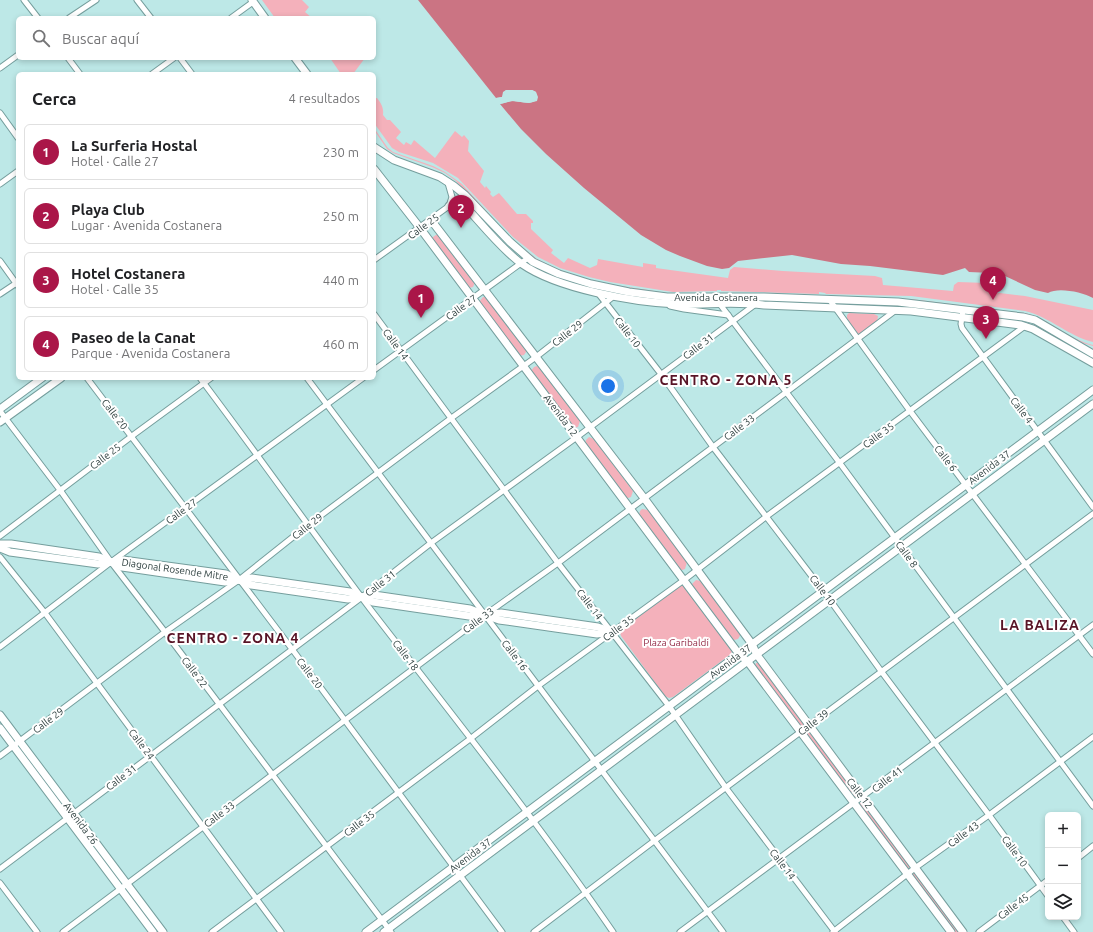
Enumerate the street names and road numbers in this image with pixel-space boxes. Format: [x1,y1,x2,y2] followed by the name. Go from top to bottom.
[406,211,441,241] street label: Calle 25
[444,292,479,322] street label: Calle 27
[674,292,758,303] street label: Avenida Costanera
[612,315,643,350] street label: Calle 10
[550,318,585,349] street label: Calle 29
[381,327,411,362] street label: Calle 14
[681,331,716,362] street label: Calle 31
[541,392,580,438] street label: Avenida 12
[1008,395,1035,426] street label: Calle 4
[99,397,130,432] street label: Calle 20
[722,412,757,443] street label: Calle 33
[861,420,896,450] street label: Calle 35
[88,441,123,472] street label: Calle 25
[932,443,959,474] street label: Calle 6
[966,448,1012,487] street label: Avenida 37
[164,496,199,526] street label: Calle 27
[290,511,325,542] street label: Calle 29
[893,539,920,570] street label: Calle 8
[121,557,229,582] street label: Diagonal Rosende Mitre
[363,568,398,599] street label: Calle 31
[807,573,838,608] street label: Calle 10
[574,587,605,622] street label: Calle 14
[461,605,496,635] street label: Calle 33
[601,613,636,643] street label: Calle 35
[390,638,421,673] street label: Calle 18
[499,638,530,673] street label: Calle 16
[707,642,753,681] street label: Avenida 37
[179,655,210,690] street label: Calle 22
[294,656,325,691] street label: Calle 20
[31,705,66,736] street label: Calle 29
[796,707,831,738] street label: Calle 39
[126,727,157,762] street label: Calle 24
[104,762,139,793] street label: Calle 31
[870,764,905,795] street label: Calle 41
[844,776,875,811] street label: Calle 12
[202,799,237,830] street label: Calle 33
[61,800,100,847] street label: Avenida 26
[342,808,377,839] street label: Calle 35
[946,819,981,849] street label: Calle 43
[1000,834,1030,869] street label: Calle 10
[447,836,493,875] street label: Avenida 37
[767,847,798,882] street label: Calle 14
[996,891,1031,922] street label: Calle 45

